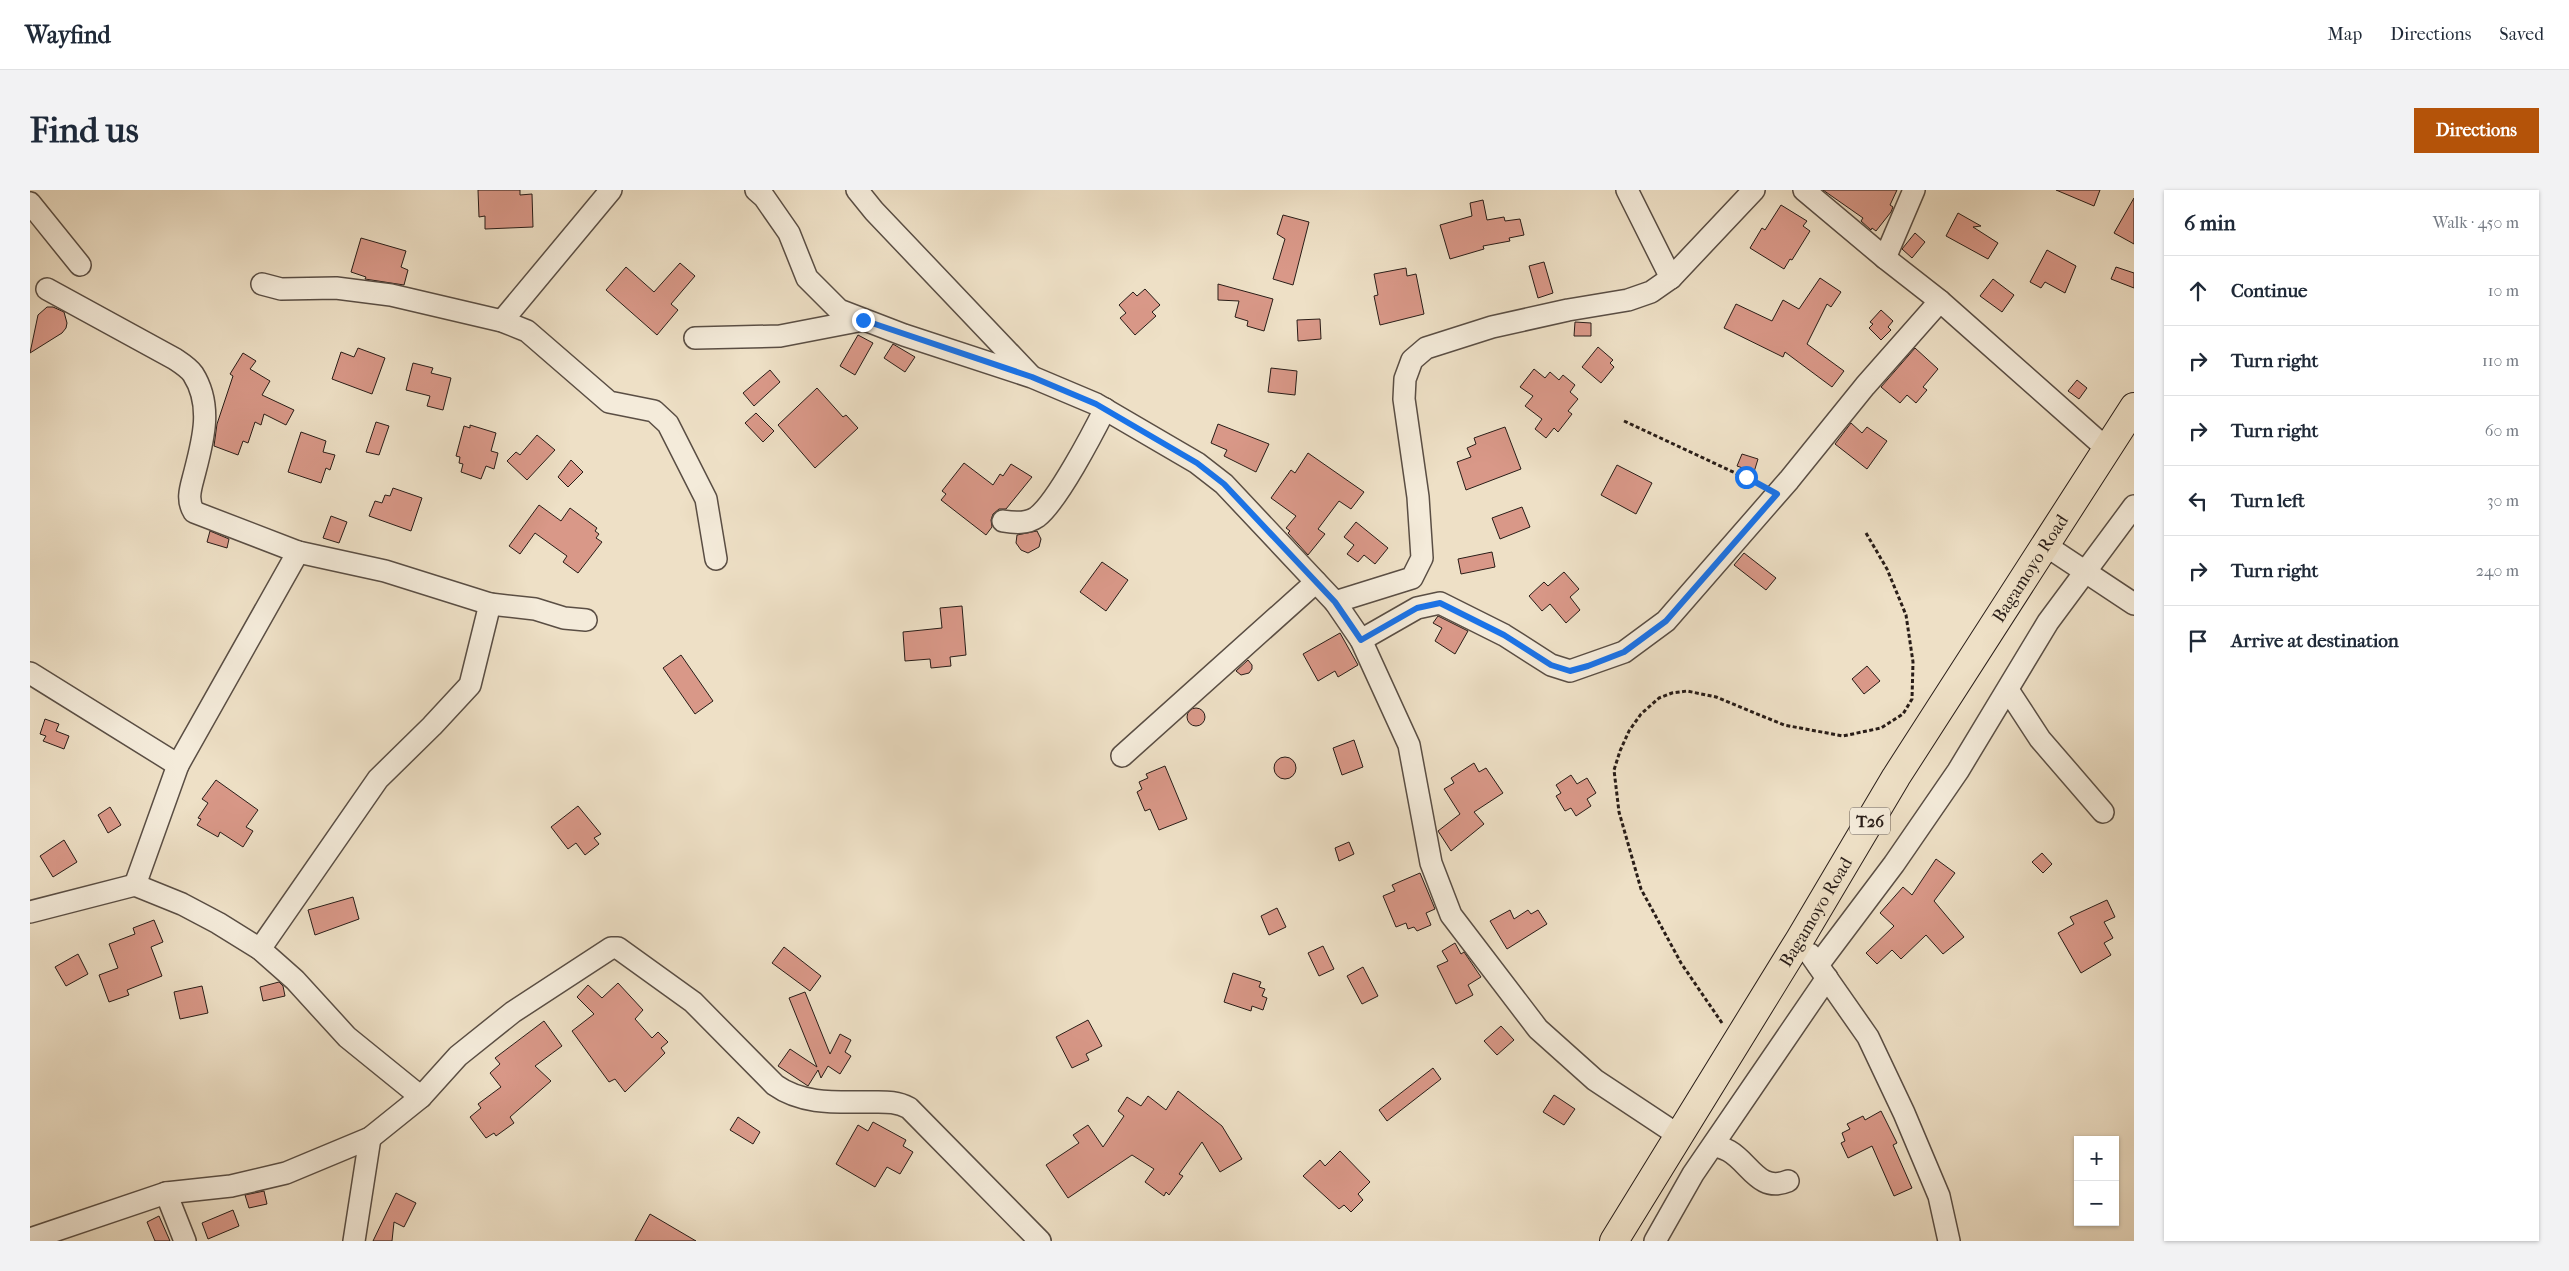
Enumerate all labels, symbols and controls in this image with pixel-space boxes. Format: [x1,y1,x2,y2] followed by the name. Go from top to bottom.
[25,21,111,49] text: Wayfind
[2328,24,2362,45] text: Map
[2390,24,2471,45] text: Directions
[2499,24,2544,45] text: Saved
[2414,108,2539,153] button: Directions
[30,110,139,151] text: Find us
[2184,211,2236,235] text: 6 min
[2433,213,2519,232] text: Walk · 450 m
[2184,277,2212,305] icon: ahead
[2231,280,2307,302] text: Continue
[2488,281,2519,300] text: 10 m
[852,309,875,332] route end
[2184,347,2212,375] icon: right
[2231,350,2318,372] text: Turn right
[2482,351,2519,370] text: 110 m
[2184,417,2212,445] icon: right
[2231,420,2318,442] text: Turn right
[2485,421,2519,440] text: 60 m
[1735,466,1758,489] route start
[2184,487,2212,515] icon: left
[2231,490,2305,512] text: Turn left
[2487,491,2519,510] text: 30 m
[1988,511,2073,626] street label: Bagamoyo Road
[2184,557,2212,585] icon: right
[2231,560,2318,582] text: Turn right
[2476,561,2519,580] text: 240 m
[2184,627,2212,655] icon: arrive
[2231,630,2399,652] text: Arrive at destination
[1850,808,1890,834] road number: T26
[1775,854,1857,971] street label: Bagamoyo Road
[2074,1136,2119,1226] map controls
[2074,1136,2119,1181] button: +
[2074,1181,2119,1226] button: −

